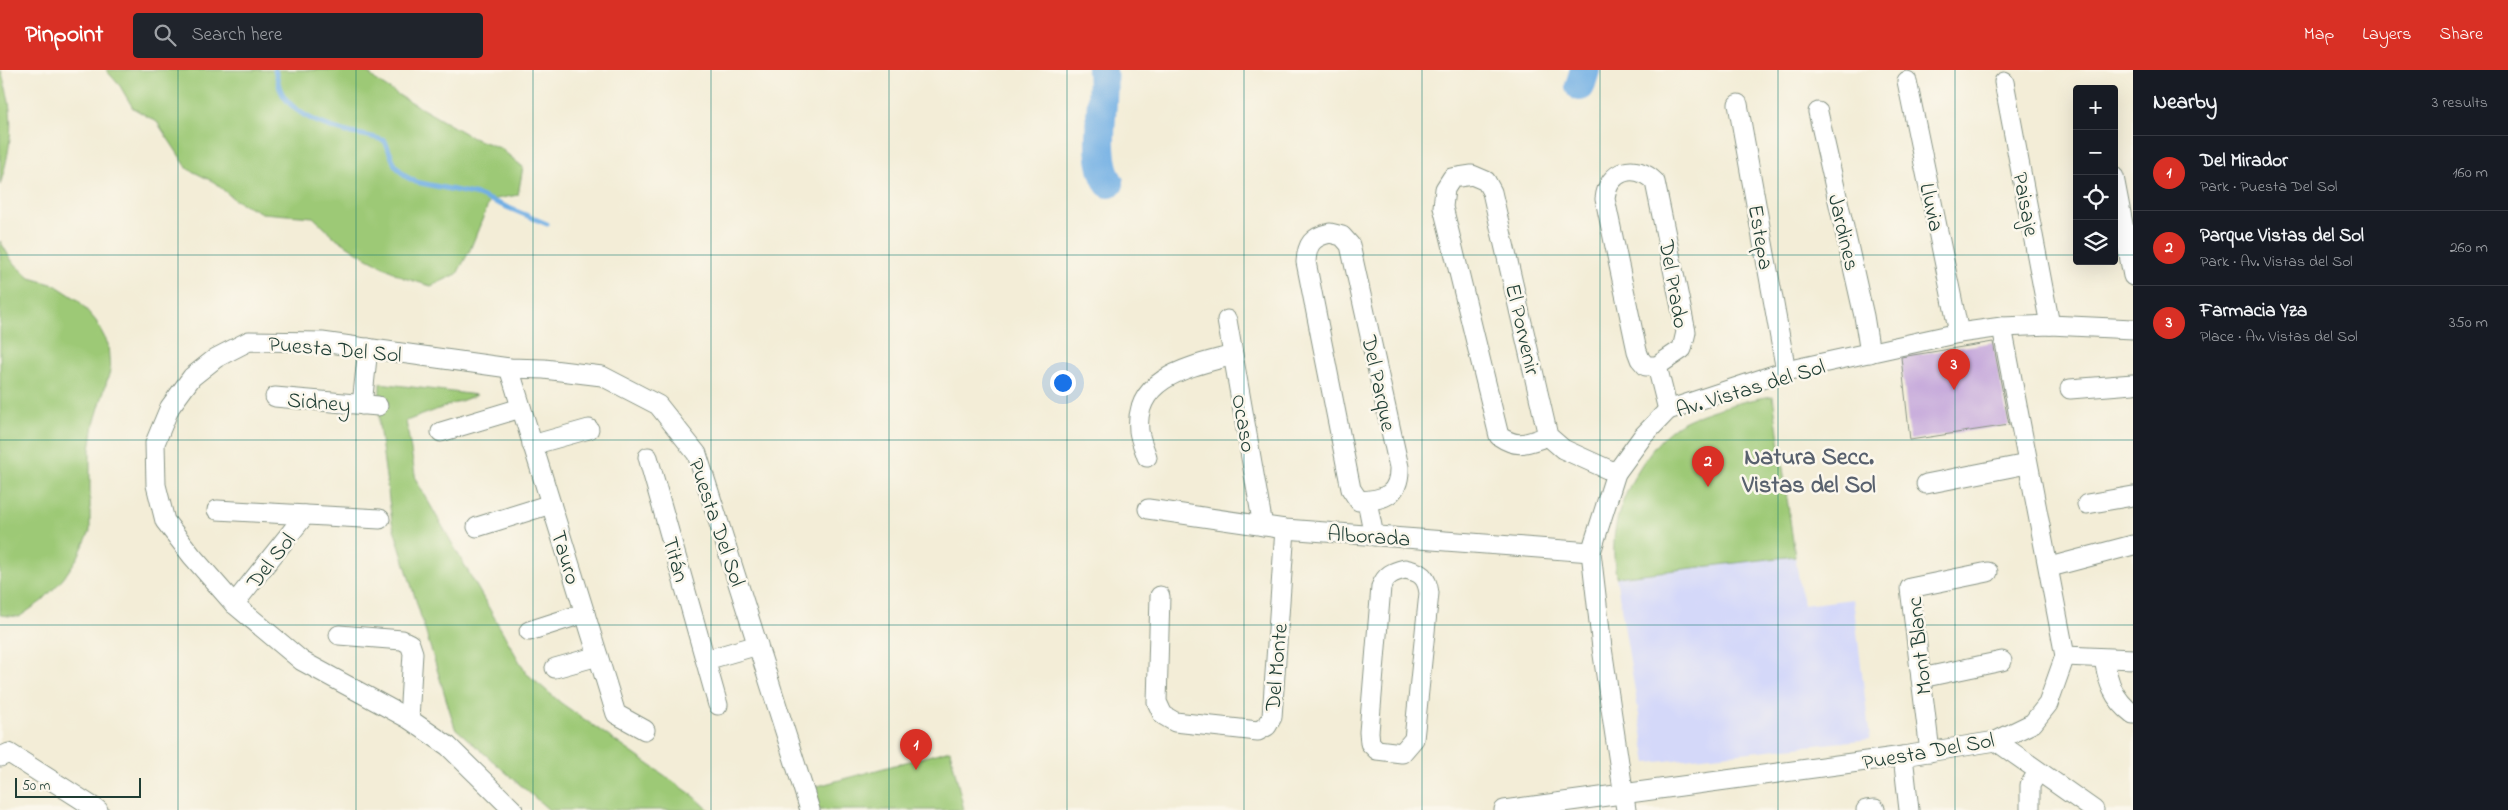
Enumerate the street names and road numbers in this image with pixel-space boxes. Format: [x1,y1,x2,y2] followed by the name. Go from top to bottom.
[2002,170,2046,239] street label: Paisaje
[1909,180,1951,235] street label: Lluvia
[1818,191,1866,274] street label: Jardines
[1738,202,1781,273] street label: Estepa
[1648,237,1696,331] street label: Del Prado
[1495,281,1547,379] street label: El Porvenir
[267,329,403,373] street label: Puesta Del Sol
[1351,332,1403,434] street label: Del Parque
[1672,352,1829,428] street label: Av. Vistas del Sol
[286,385,352,424] street label: Sidney
[1221,392,1263,455] street label: Ocaso
[678,455,752,591] street label: Puesta Del Sol
[1326,519,1411,557] street label: Alborada
[239,527,305,598] street label: Del Sol
[541,527,588,589] street label: Tauro
[652,533,696,586] street label: Titán
[1900,595,1942,696] street label: Mont Blanc
[1258,622,1298,714] street label: Del Monte
[1860,726,1997,780] street label: Puesta Del Sol

